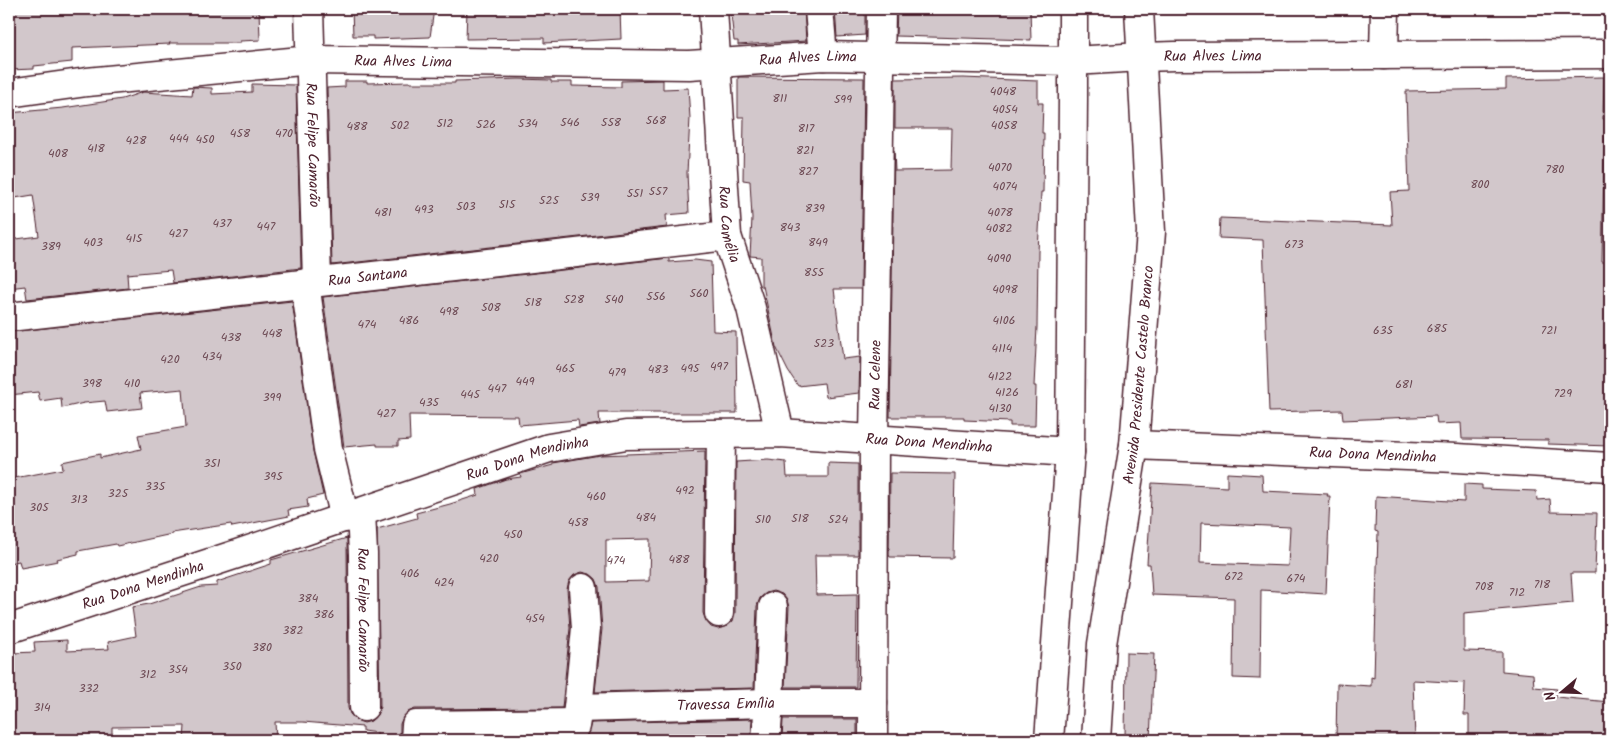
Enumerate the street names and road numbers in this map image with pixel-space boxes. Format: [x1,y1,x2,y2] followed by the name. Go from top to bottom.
[758,45,857,73] street label: Rua Alves Lima
[1163,45,1262,69] street label: Rua Alves Lima
[354,50,452,75] street label: Rua Alves Lima
[298,82,326,208] street label: Rua Felipe Camarão
[711,185,746,266] street label: Rua Camélia
[327,261,409,294] street label: Rua Santana
[1117,264,1161,486] street label: Avenida Presidente Castelo Branco
[863,340,889,410] street label: Rua Celene
[865,428,993,460] street label: Rua Dona Mendinha
[463,430,591,488] street label: Rua Dona Mendinha
[1309,441,1437,470] street label: Rua Dona Mendinha
[350,547,375,673] street label: Rua Felipe Camarão
[79,555,208,617] street label: Rua Dona Mendinha
[677,692,775,718] street label: Travessa Emília

